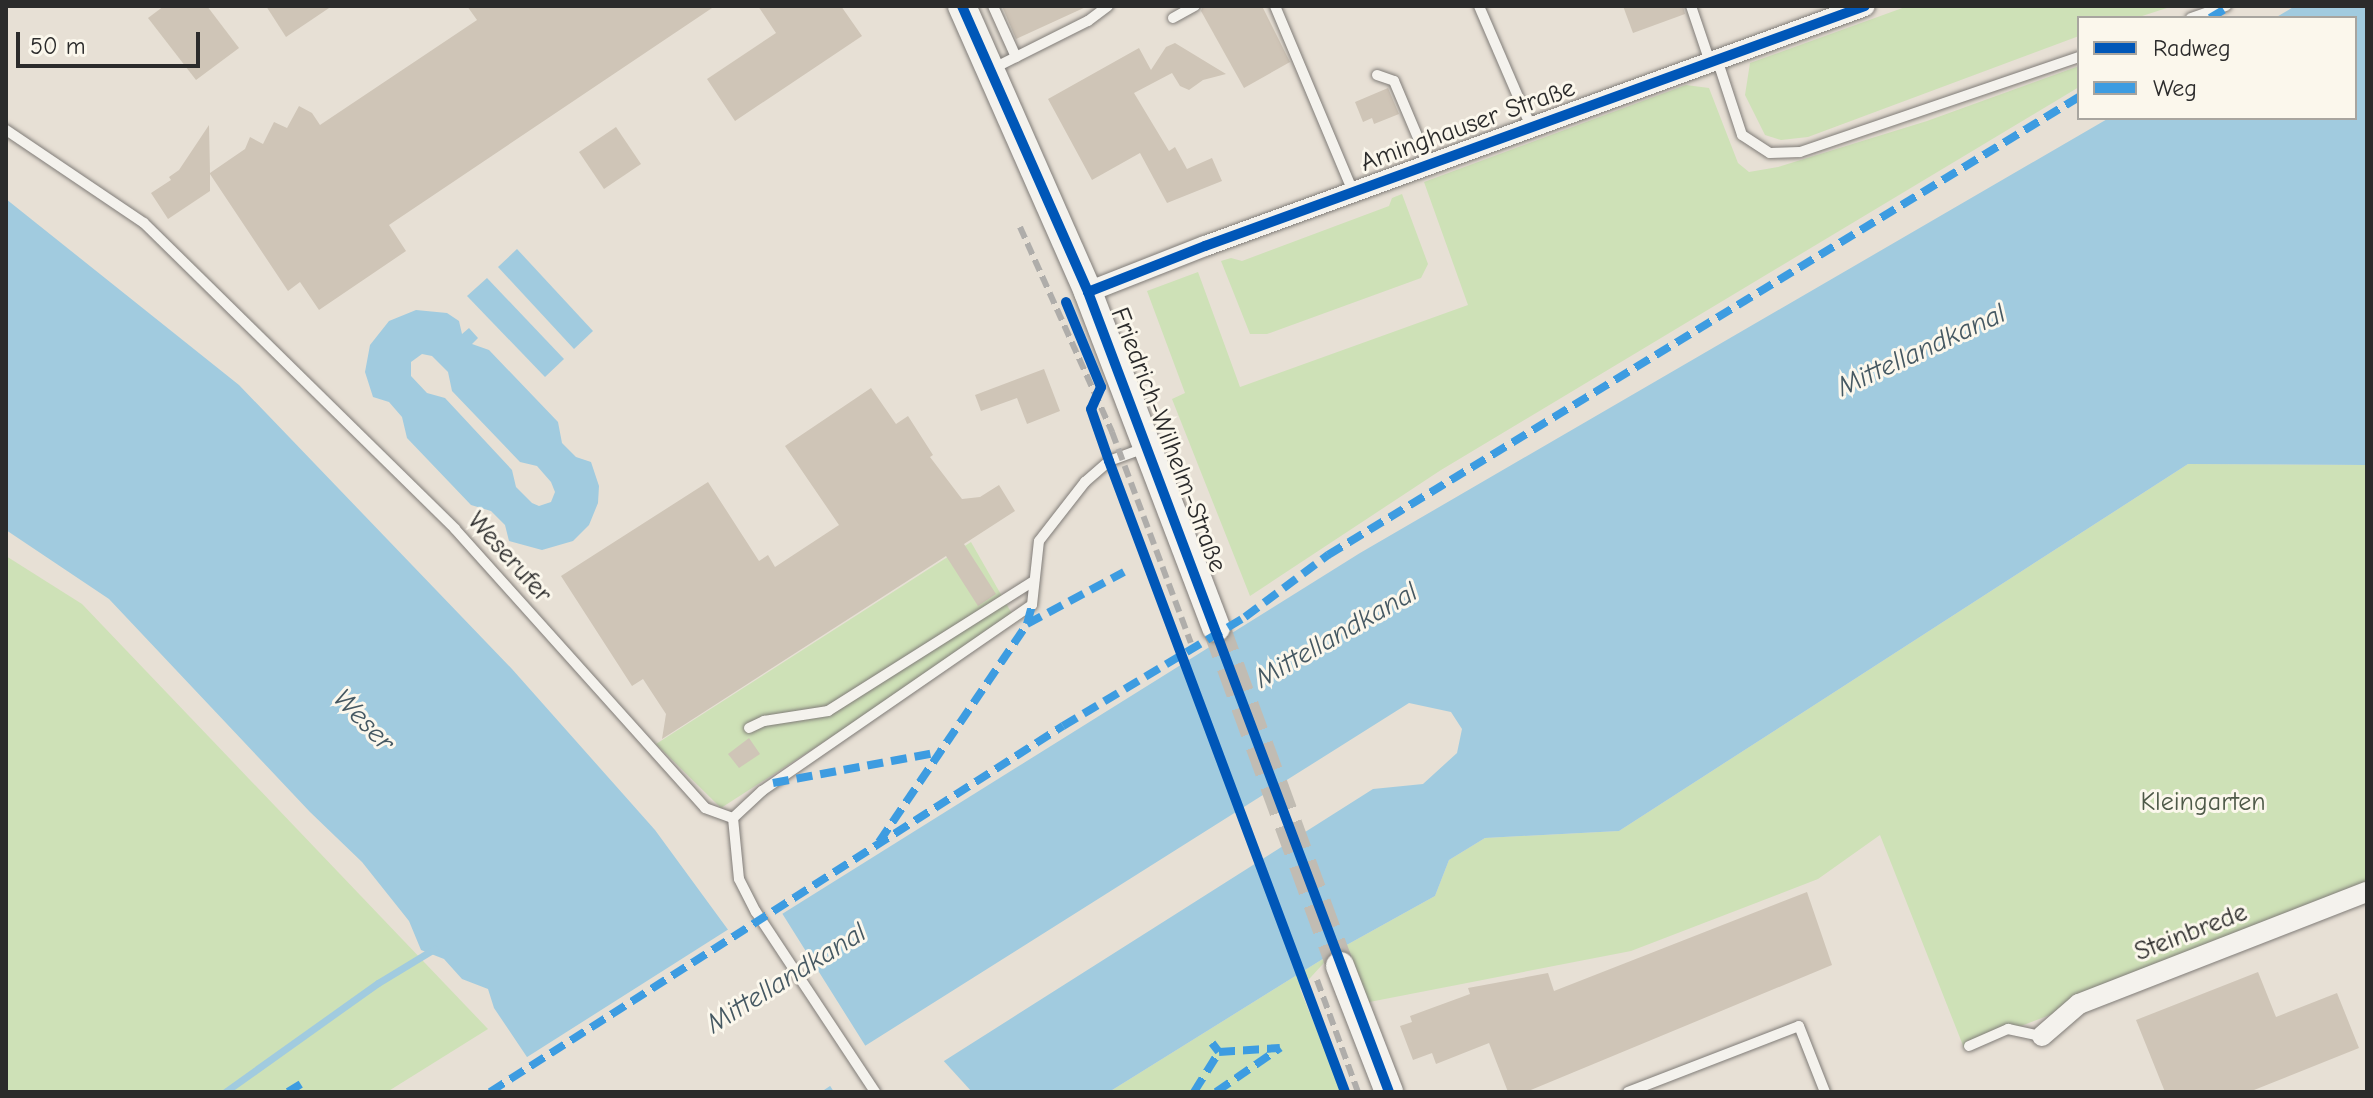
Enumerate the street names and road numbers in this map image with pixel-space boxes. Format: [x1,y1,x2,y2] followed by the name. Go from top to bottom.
[1357,73,1579,179] street label: Aminghauser Straße
[1103,303,1233,577] street label: Friedrich-Wilhelm-Straße
[460,506,558,610] street label: Weserufer
[2130,897,2252,969] street label: Steinbrede

